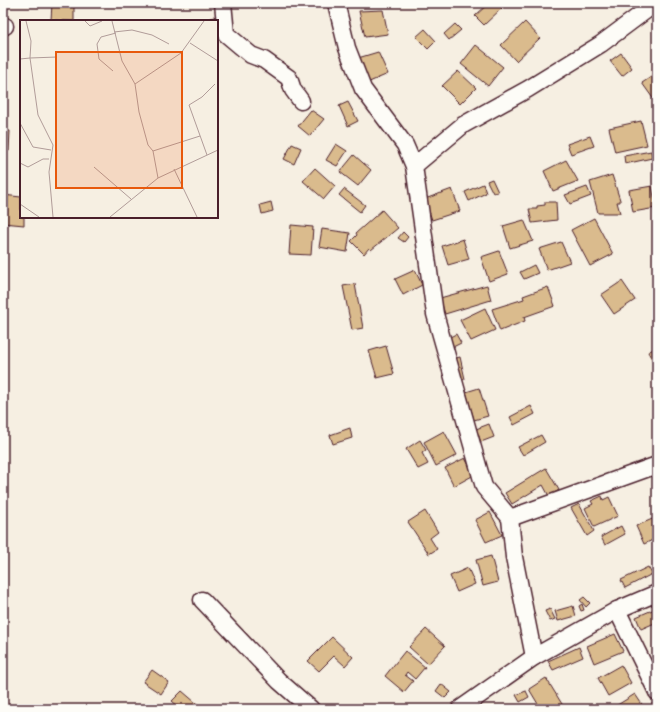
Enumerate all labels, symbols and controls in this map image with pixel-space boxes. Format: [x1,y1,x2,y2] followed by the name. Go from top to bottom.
[20,20,218,218] inset map

